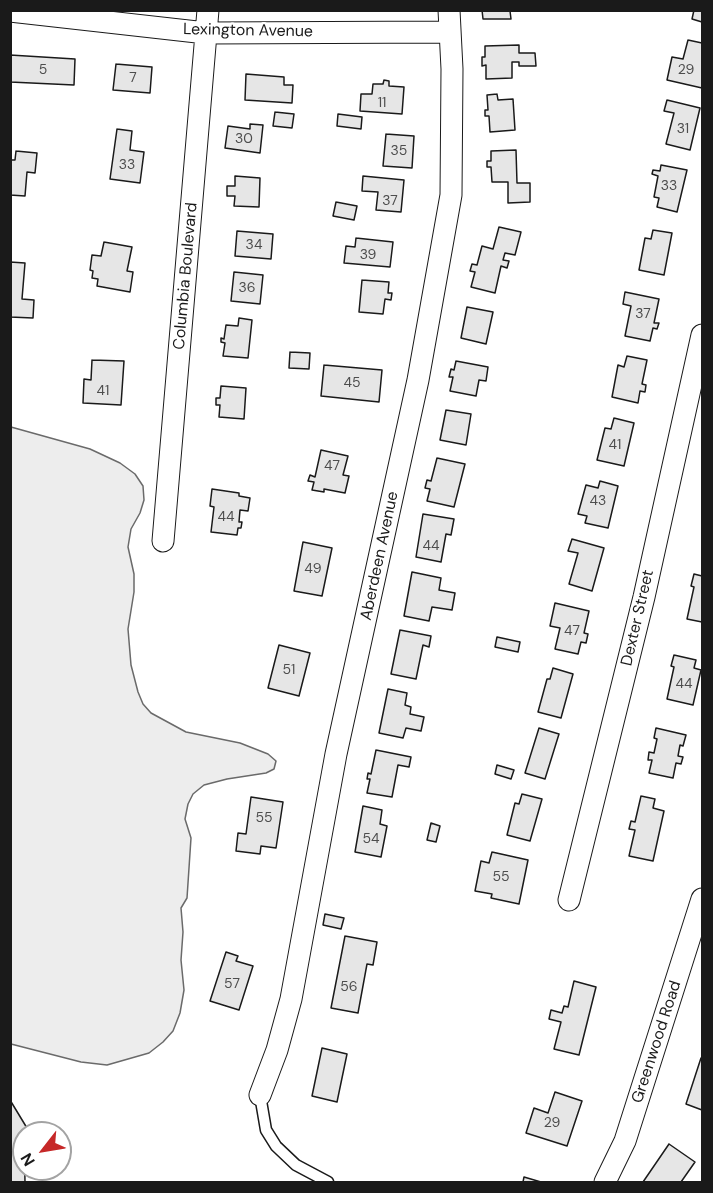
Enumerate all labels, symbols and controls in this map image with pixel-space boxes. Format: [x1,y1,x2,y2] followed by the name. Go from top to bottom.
[183,20,313,42] street label: Lexington Avenue
[39,62,47,78] house number: 5
[678,62,694,78] house number: 29
[129,70,137,86] house number: 7
[378,95,386,111] house number: 11
[677,121,689,137] house number: 31
[235,131,253,147] house number: 30
[391,143,407,159] house number: 35
[119,157,135,173] house number: 33
[661,178,677,194] house number: 33
[382,193,398,209] house number: 37
[170,202,202,350] street label: Columbia Boulevard
[246,237,262,253] house number: 34
[360,247,376,263] house number: 39
[238,280,256,296] house number: 36
[635,306,651,322] house number: 37
[343,375,361,391] house number: 45
[97,383,109,399] house number: 41
[609,437,621,453] house number: 41
[324,458,340,474] house number: 47
[357,490,403,622] street label: Aberdeen Avenue
[590,493,606,509] house number: 43
[218,509,234,525] house number: 44
[423,538,439,554] house number: 44
[304,561,322,577] house number: 49
[618,568,658,668] street label: Dexter Street
[564,623,580,639] house number: 47
[283,662,295,678] house number: 51
[676,676,692,692] house number: 44
[255,810,273,826] house number: 55
[362,831,380,847] house number: 54
[492,869,510,885] house number: 55
[224,976,240,992] house number: 57
[628,978,686,1106] street label: Greenwood Road
[340,979,358,995] house number: 56
[544,1115,560,1131] house number: 29
[12,1121,72,1181] north arrow
[16,1149,40,1170] text: N

